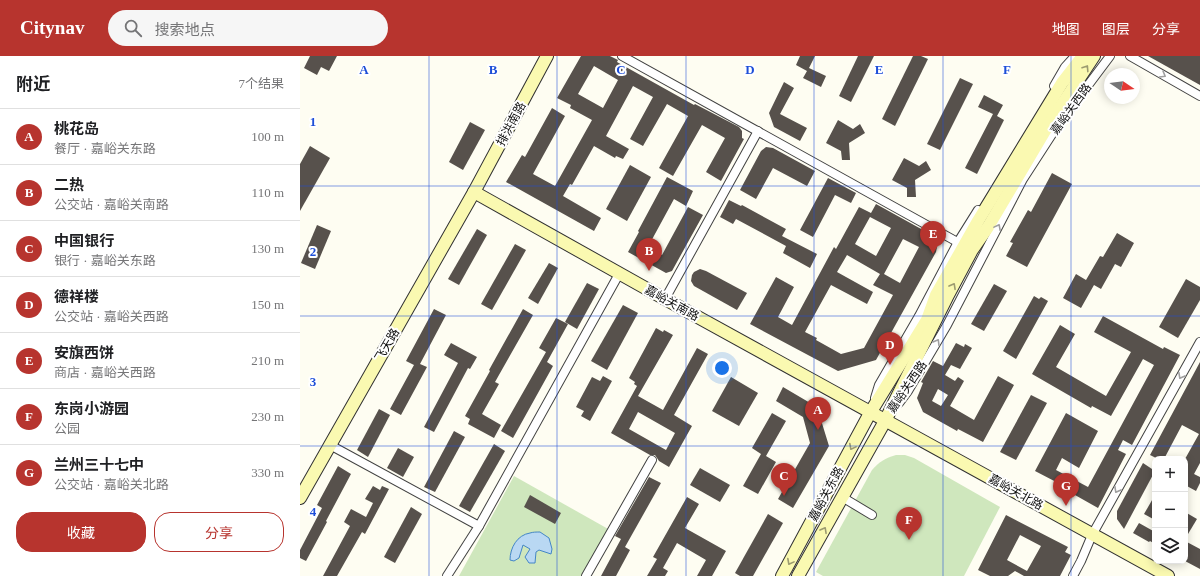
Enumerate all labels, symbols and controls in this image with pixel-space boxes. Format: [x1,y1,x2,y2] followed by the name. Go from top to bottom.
[108,10,388,46] search box
[20,17,84,38] text: Citynav
[122,17,144,39] icon: search
[154,22,214,38] text: 搜索地点
[1052,22,1080,37] text: 地图
[1102,22,1130,37] text: 图层
[1152,22,1180,37] text: 分享
[359,62,369,77] text: A
[489,62,498,77] text: B
[616,62,626,77] text: C
[745,62,755,77] text: D
[875,62,883,77] text: E
[1003,62,1011,77] text: F
[1081,65,1088,72] one-way arrow
[1104,68,1140,104] north arrow
[1159,71,1167,78] one-way arrow
[16,75,50,94] text: 附近
[238,76,284,91] text: 7个结果
[1048,81,1094,137] street label: 嘉峪关西路
[494,100,528,148] street label: 排洪南路
[310,114,316,129] text: 1
[54,121,99,137] text: 桃花岛
[24,129,34,144] text: A
[251,129,284,144] text: 100 m
[54,141,156,156] text: 餐厅 · 嘉峪关东路
[54,177,84,193] text: 二热
[25,185,33,200] text: B
[252,185,284,200] text: 110 m
[54,197,169,212] text: 公交站 · 嘉峪关南路
[920,221,946,254] pin: E
[993,224,1001,231] one-way arrow
[54,233,114,249] text: 中国银行
[636,238,662,271] pin: B
[24,241,34,256] text: C
[251,241,284,256] text: 130 m
[310,244,316,259] text: 2
[54,253,156,268] text: 银行 · 嘉峪关东路
[642,282,702,324] street label: 嘉峪关南路
[948,283,955,290] one-way arrow
[54,289,99,305] text: 德祥楼
[24,297,34,312] text: D
[251,297,284,312] text: 150 m
[54,309,169,324] text: 公交站 · 嘉峪关西路
[372,326,402,364] street label: 飞天路
[877,332,903,365] pin: D
[933,339,940,346] one-way arrow
[54,345,114,361] text: 安旗西饼
[25,353,33,368] text: E
[251,353,284,368] text: 210 m
[712,358,732,378] your location
[884,358,930,416] street label: 嘉峪关西路
[54,365,156,380] text: 商店 · 嘉峪关西路
[1178,372,1185,379] one-way arrow
[310,374,317,389] text: 3
[805,397,831,430] pin: A
[54,401,129,417] text: 东岗小游园
[25,409,33,424] text: F
[251,409,284,424] text: 230 m
[54,421,80,436] text: 公园
[849,443,856,450] one-way arrow
[1152,456,1188,564] map controls
[1152,456,1188,492] button: +
[54,457,144,473] text: 兰州三十七中
[771,463,797,496] pin: C
[806,464,846,524] street label: 嘉峪关东路
[24,465,34,480] text: G
[251,465,284,480] text: 330 m
[986,471,1046,513] street label: 嘉峪关北路
[1053,473,1079,506] pin: G
[54,477,169,492] text: 公交站 · 嘉峪关北路
[1115,486,1122,493] one-way arrow
[1152,492,1188,528] button: −
[310,504,317,519] text: 4
[896,507,922,540] pin: F
[16,512,146,552] button: 收藏
[154,512,284,552] button: 分享
[819,527,827,534] one-way arrow
[1152,528,1188,564] button: layers
[787,557,794,565] one-way arrow

